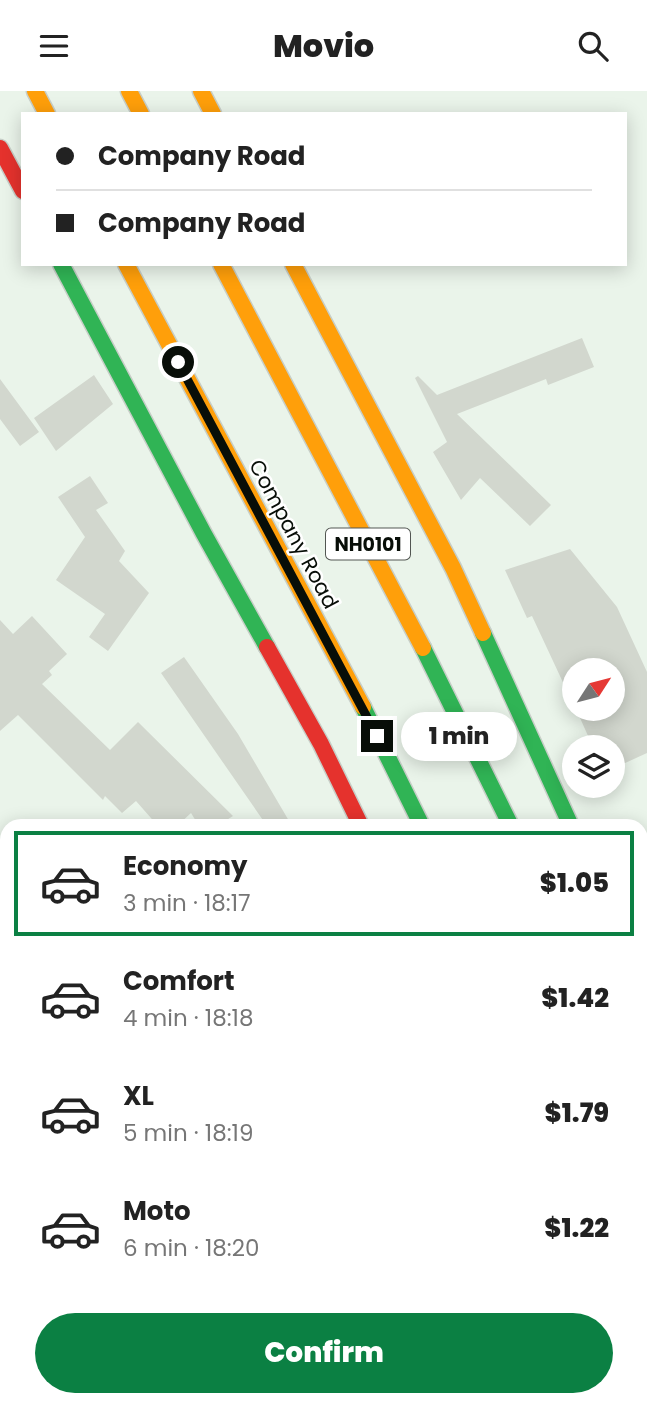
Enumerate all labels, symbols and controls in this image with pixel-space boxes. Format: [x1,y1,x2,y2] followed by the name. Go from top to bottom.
[273,23,374,68] text: Movio
[35,27,73,65] icon: menu
[574,27,612,65] icon: search
[98,138,306,174] text: Company Road
[98,205,306,241] text: Company Road
[162,346,194,378] route start
[242,454,346,614] street label: Company Road
[326,528,410,559] road number: NH0101
[562,658,625,721] north arrow
[562,658,625,798] map controls
[402,711,517,761] callout: 1 min
[361,720,393,752] route end
[429,720,489,752] text: 1 min
[562,735,625,798] button: layers
[123,848,247,884] text: Economy
[39,852,102,915] icon: car
[540,865,609,901] text: $1.05
[123,887,251,919] text: 3 min · 18:17
[123,963,235,999] text: Comfort
[39,967,102,1030] icon: car
[541,980,609,1016] text: $1.42
[123,1002,253,1034] text: 4 min · 18:18
[123,1078,154,1114] text: XL
[39,1082,102,1145] icon: car
[545,1095,609,1131] text: $1.79
[123,1117,253,1149] text: 5 min · 18:19
[123,1193,191,1229] text: Moto
[39,1197,102,1260] icon: car
[544,1210,609,1246] text: $1.22
[123,1232,259,1264] text: 6 min · 18:20
[35,1313,613,1393] button: Confirm

